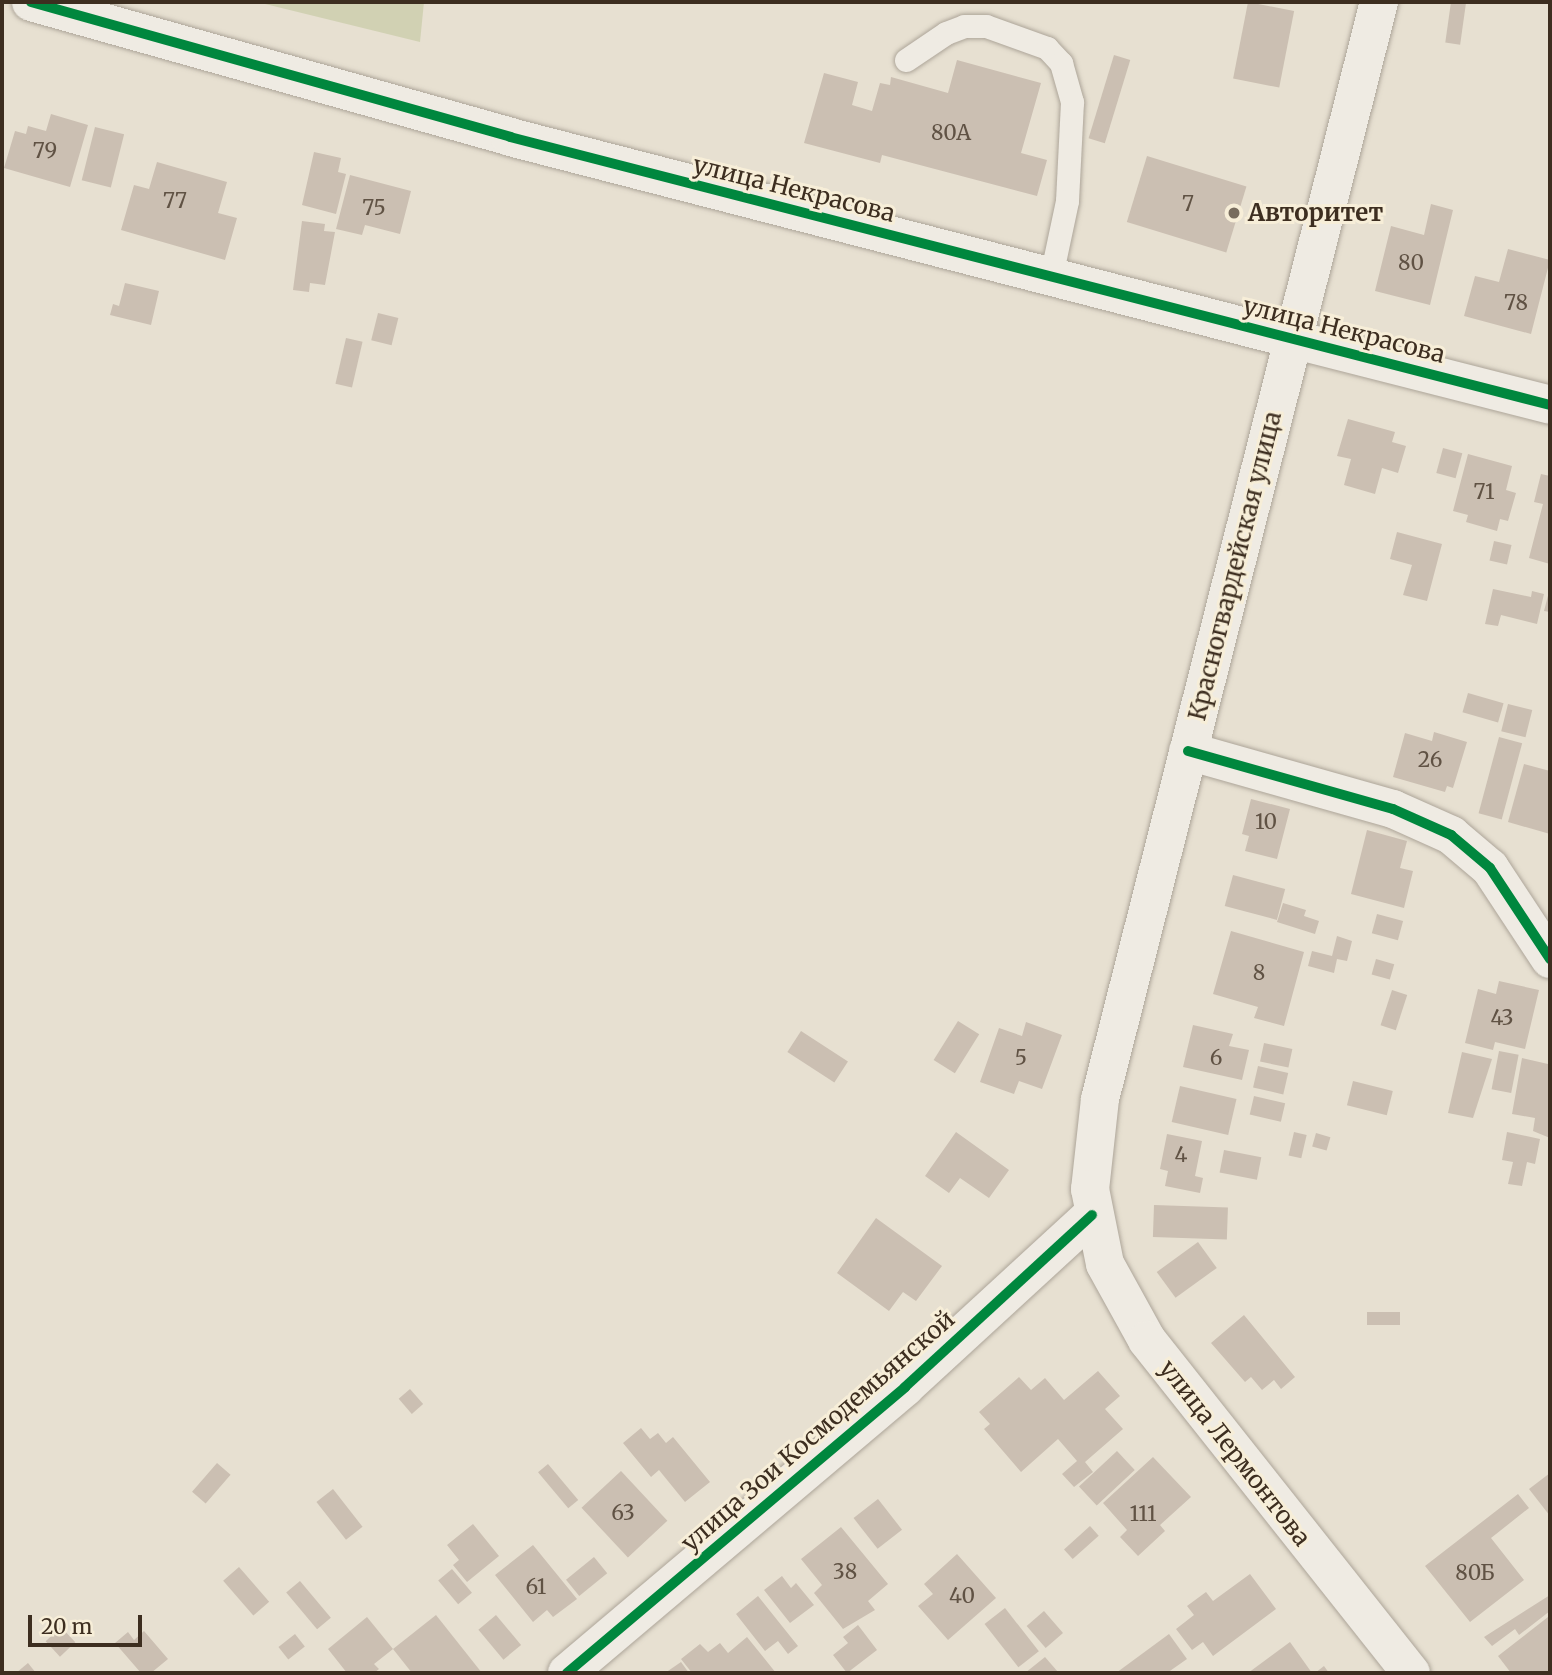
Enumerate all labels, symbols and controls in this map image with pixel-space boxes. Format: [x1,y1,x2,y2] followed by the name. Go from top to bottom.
[931,120,971,146] house number: 80А
[33,138,57,164] house number: 79
[690,150,898,228] street label: улица Некрасова
[163,188,187,214] house number: 77
[1182,191,1194,217] house number: 7
[362,195,386,221] house number: 75
[1248,199,1383,227] place label: Авторитет
[1226,205,1242,221] marker: Авторитет
[1398,250,1424,276] house number: 80
[1504,290,1528,316] house number: 78
[1240,291,1448,369] street label: улица Некрасова
[1183,408,1287,724] street label: Красногвардейская улица
[1473,479,1495,505] house number: 71
[1418,747,1442,773] house number: 26
[1255,809,1277,835] house number: 10
[1253,960,1265,986] house number: 8
[1490,1005,1514,1031] house number: 43
[1015,1045,1027,1071] house number: 5
[1210,1045,1222,1071] house number: 6
[1175,1142,1187,1168] house number: 4
[676,1305,960,1557] street label: улица Зои Космодемьянской
[1153,1354,1317,1552] street label: улица Лермонтова
[611,1500,635,1526] house number: 63
[1129,1501,1157,1527] house number: 111
[833,1559,857,1585] house number: 38
[1455,1560,1495,1586] house number: 80Б
[526,1574,546,1600] house number: 61
[949,1583,975,1609] house number: 40
[32,1602,145,1646] scale bar
[41,1613,92,1640] text: 20 m

